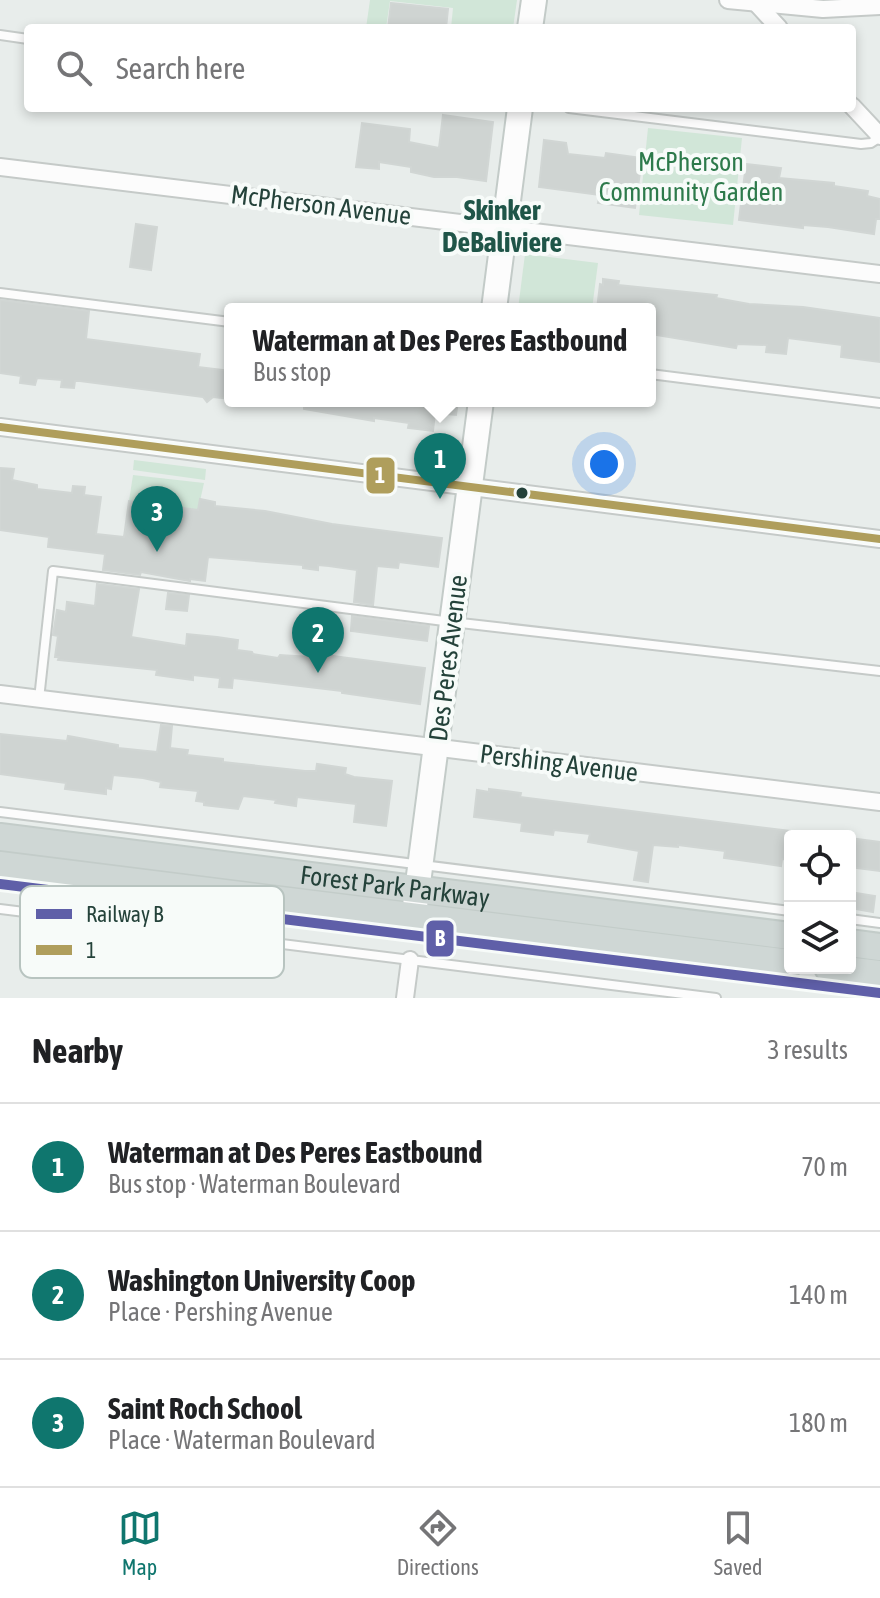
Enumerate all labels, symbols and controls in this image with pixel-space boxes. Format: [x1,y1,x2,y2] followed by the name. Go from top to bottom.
[24,24,856,112] search box
[52,46,96,90] icon: search
[116,51,245,85] text: Search here
[599,147,783,207] park label: McPherson Community Garden
[229,179,413,231] street label: McPherson Avenue
[442,194,562,258] district label: Skinker DeBaliviere
[224,303,656,407] popup
[253,323,627,357] text: Waterman at Des Peres Eastbound
[253,357,331,387] text: Bus stop
[414,433,466,499] pin: 1
[584,444,624,484] your location
[365,456,396,495] line badge: 1
[375,462,385,488] text: 1
[514,485,530,501] unlabelled marker
[131,486,183,552] pin: 3
[423,573,473,743] street label: Des Peres Avenue
[292,607,344,673] pin: 2
[478,738,640,788] street label: Pershing Avenue
[784,830,856,974] map controls
[784,830,856,902] button: locate
[299,860,492,913] street label: Forest Park Parkway
[20,886,284,978] legend
[86,901,164,927] text: Railway B
[784,902,856,974] button: layers
[425,919,455,958] line badge: B
[435,925,446,951] text: B
[86,937,96,963] text: 1
[32,1031,123,1070] text: Nearby
[767,1035,848,1065] text: 3 results
[108,1135,482,1169] text: Waterman at Des Peres Eastbound
[52,1152,64,1182] text: 1
[801,1152,848,1182] text: 70 m
[108,1169,401,1199] text: Bus stop · Waterman Boulevard
[108,1263,416,1297] text: Washington University Coop
[52,1280,64,1310] text: 2
[789,1280,848,1310] text: 140 m
[108,1297,333,1327] text: Place · Pershing Avenue
[108,1391,302,1425] text: Saint Roch School
[52,1408,64,1438] text: 3
[789,1408,848,1438] text: 180 m
[108,1425,376,1455] text: Place · Waterman Boulevard
[118,1506,162,1580] tab: Map
[397,1506,479,1580] tab: Directions
[714,1506,762,1580] tab: Saved

